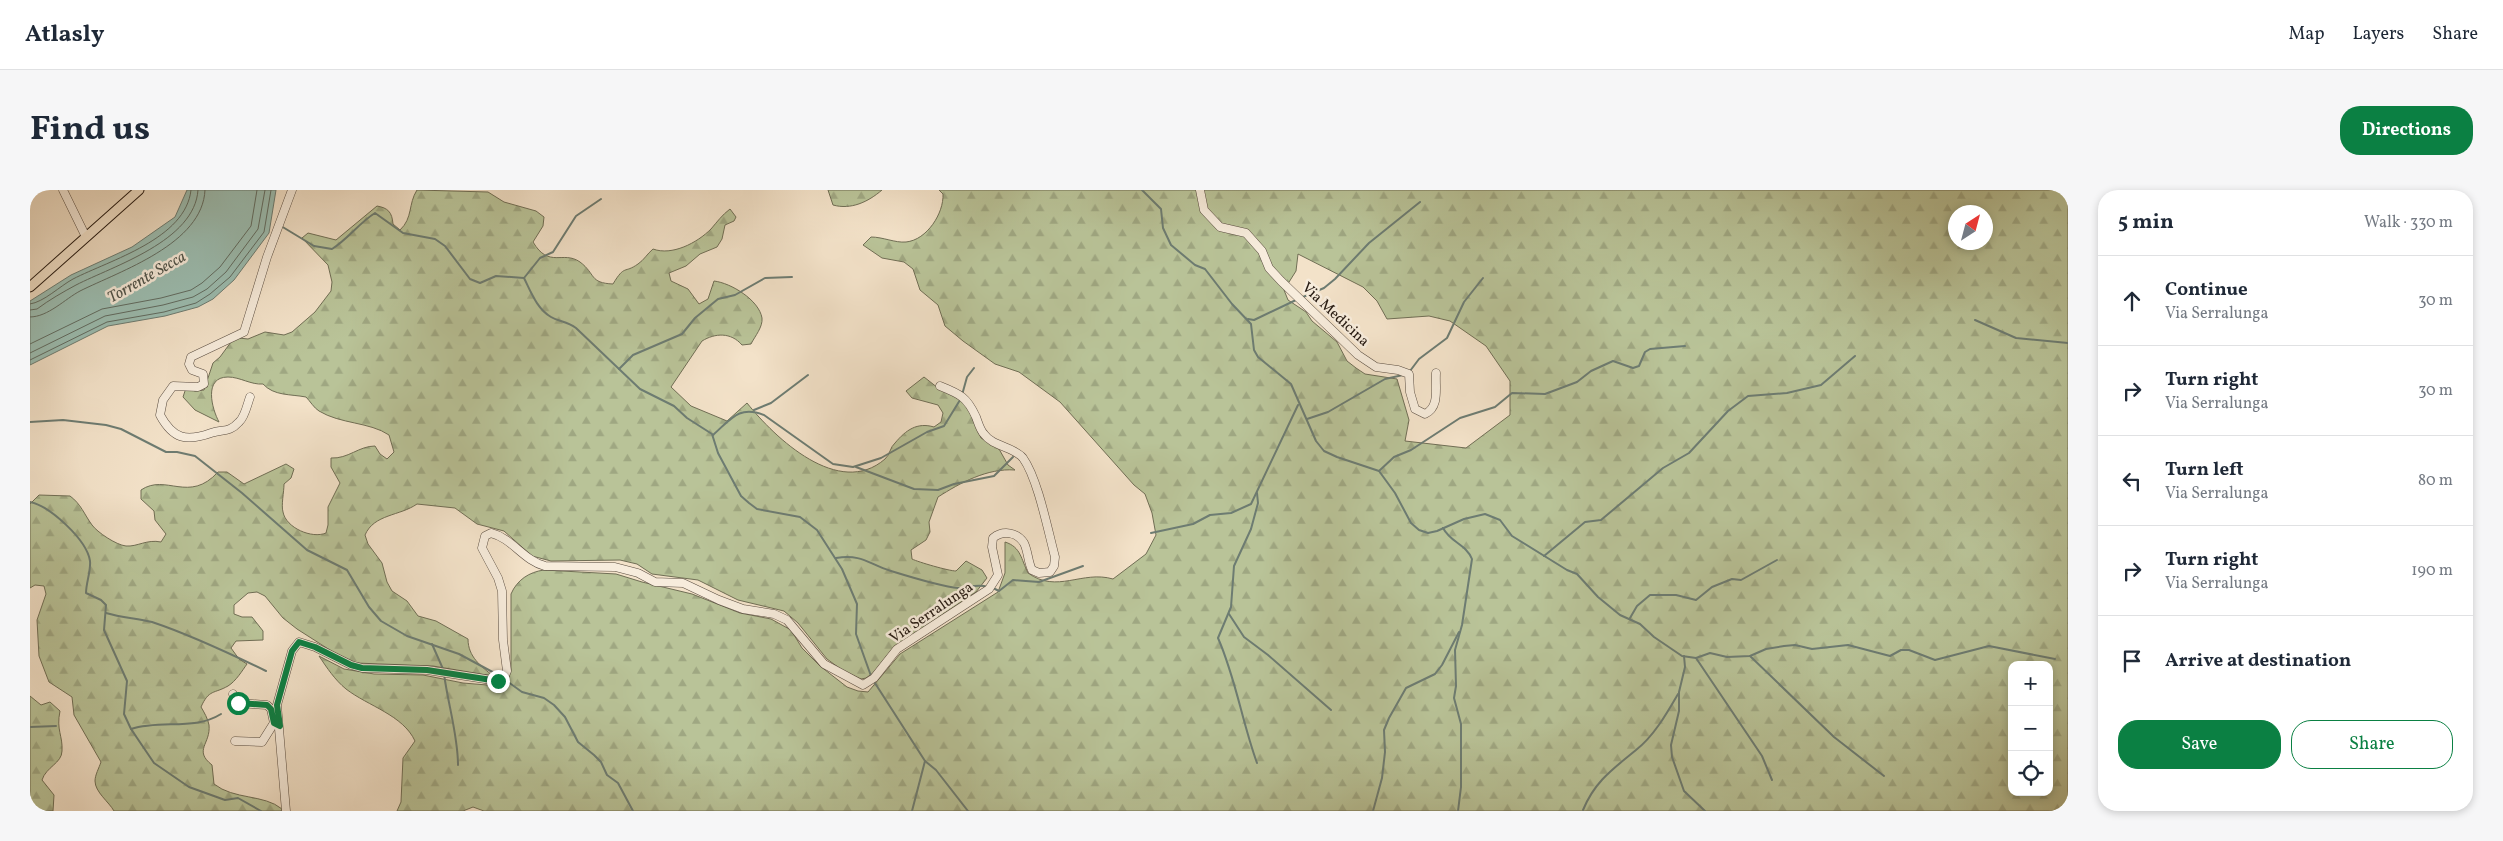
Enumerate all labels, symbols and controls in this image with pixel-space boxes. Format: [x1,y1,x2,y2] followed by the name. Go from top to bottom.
[25,18,104,52] text: Atlasly
[2288,22,2324,47] text: Map
[2352,22,2404,47] text: Layers
[2432,22,2478,47] text: Share
[30,106,150,154] text: Find us
[2340,106,2473,155] button: Directions
[1948,205,1993,250] north arrow
[2118,208,2174,237] text: 5 min
[2364,212,2453,234] text: Walk · 330 m
[104,246,191,309] water label: Torrente Secca
[2165,277,2248,303] text: Continue
[1296,278,1374,352] street label: Via Medicina
[2118,287,2146,315] icon: ahead
[2418,290,2453,312] text: 30 m
[2165,303,2268,325] text: Via Serralunga
[2165,367,2258,393] text: Turn right
[2118,377,2146,405] icon: right
[2418,380,2453,402] text: 30 m
[2165,393,2268,415] text: Via Serralunga
[2165,457,2244,483] text: Turn left
[2118,467,2146,495] icon: left
[2418,470,2453,492] text: 80 m
[2165,483,2268,505] text: Via Serralunga
[2165,547,2258,573] text: Turn right
[2118,557,2146,585] icon: right
[2411,560,2453,582] text: 190 m
[2165,573,2268,595] text: Via Serralunga
[886,577,978,649] street label: Via Serralunga
[2118,647,2146,675] icon: arrive
[2165,648,2351,674] text: Arrive at destination
[2008,661,2053,796] map controls
[2008,661,2053,706] button: +
[487,670,510,693] route end
[227,692,250,715] route start
[2008,706,2053,751] button: −
[2118,720,2281,769] button: Save
[2291,720,2453,769] button: Share
[2008,751,2053,796] button: locate

